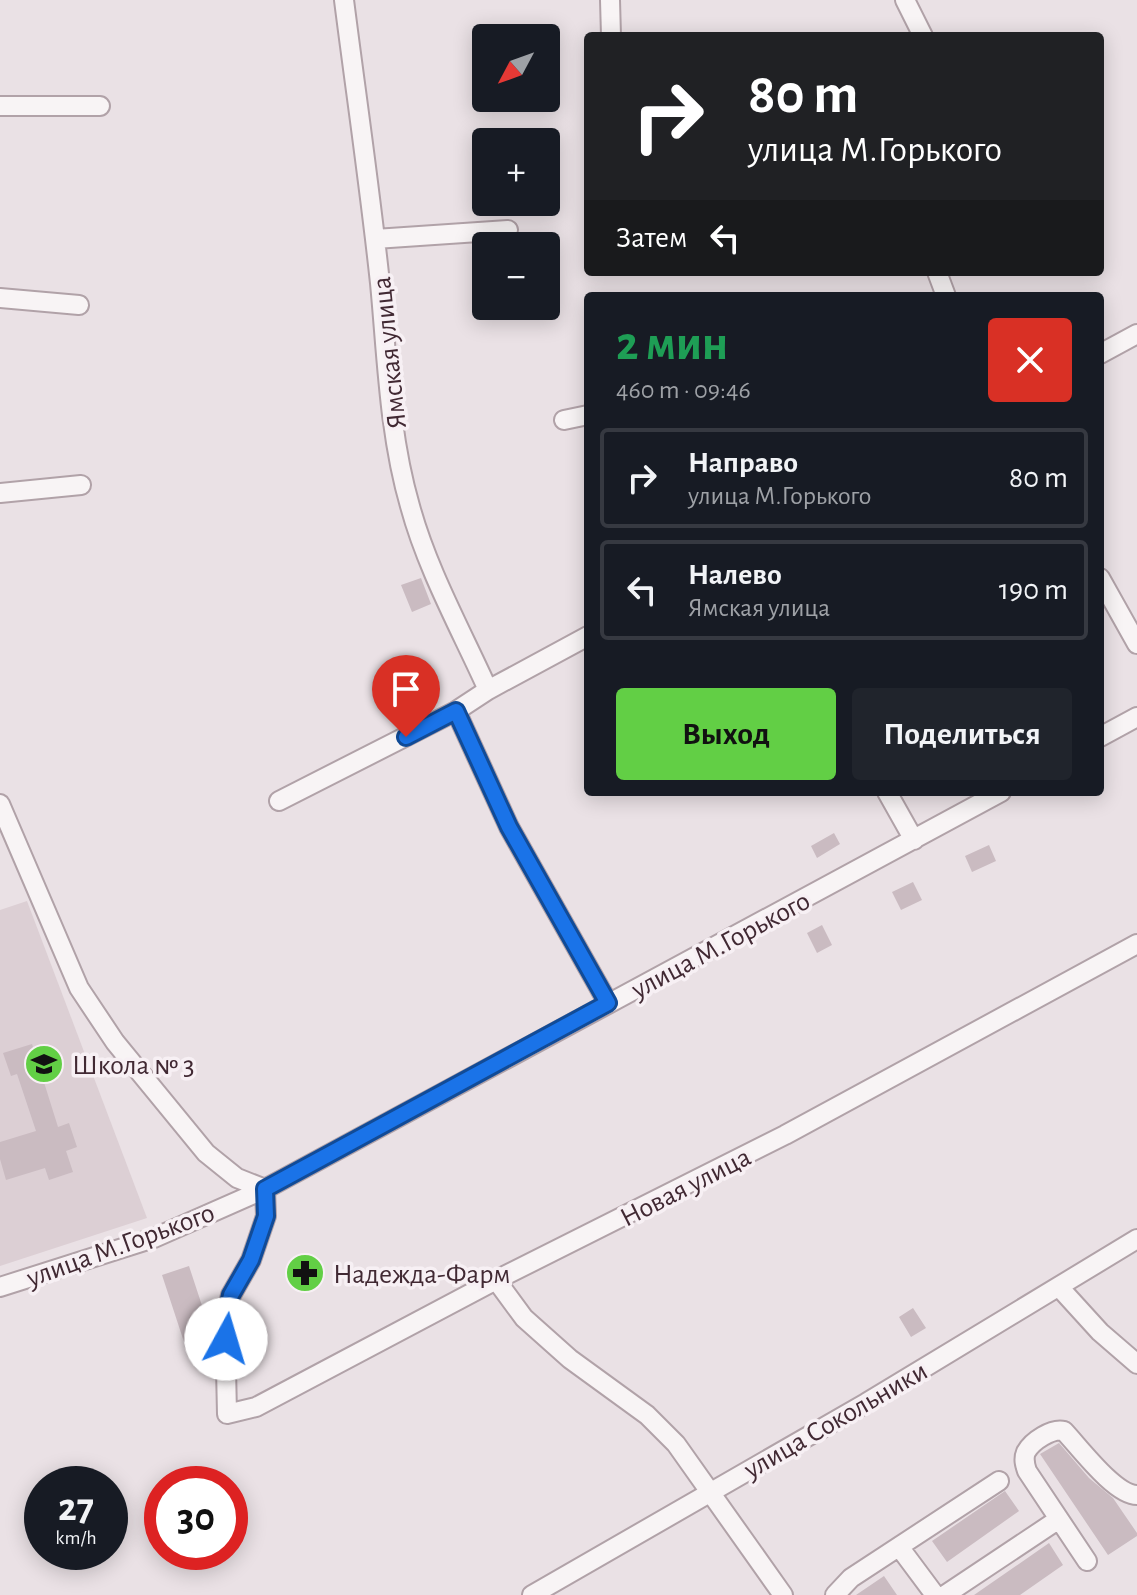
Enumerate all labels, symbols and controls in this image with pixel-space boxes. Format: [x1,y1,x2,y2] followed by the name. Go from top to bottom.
[472,24,560,112] north arrow
[472,24,560,320] map controls
[616,64,720,168] icon: right
[748,67,858,123] text: 80 m
[472,128,560,216] button: +
[748,132,1002,168] text: улица М.Горького
[703,216,747,260] icon: left
[616,223,687,253] text: Затем
[472,232,560,320] button: −
[368,275,412,430] street label: Ямская улица
[988,318,1072,402] button: close
[616,321,728,369] text: 2 мин
[616,377,751,403] text: 460 m · 09:46
[688,448,798,478] text: Направо
[620,456,664,500] icon: right
[1009,463,1068,493] text: 80 m
[688,483,871,509] text: улица М.Горького
[688,560,782,590] text: Налево
[620,568,664,612] icon: left
[999,575,1068,605] text: 190 m
[688,595,830,621] text: Ямская улица
[372,655,440,737] pin
[384,667,428,711] icon: arrive
[616,688,836,780] button: Выход
[852,688,1072,780] button: Поделиться
[626,887,815,1005] street label: улица М.Горького
[23,1043,65,1085] school or university icon: Школа № 3
[72,1052,195,1080] place label: Школа № 3
[616,1143,756,1233] street label: Новая улица
[22,1199,218,1293] street label: улица М.Горького
[284,1252,326,1294] pharmacy icon: Надежда-Фарм
[333,1261,511,1289] place label: Надежда-Фарм
[184,1297,268,1381] position arrow
[739,1357,933,1485] street label: улица Сокольники
[144,1466,248,1570] speed limit sign: 30
[58,1488,94,1528] text: 27
[55,1528,97,1548] text: km/h

